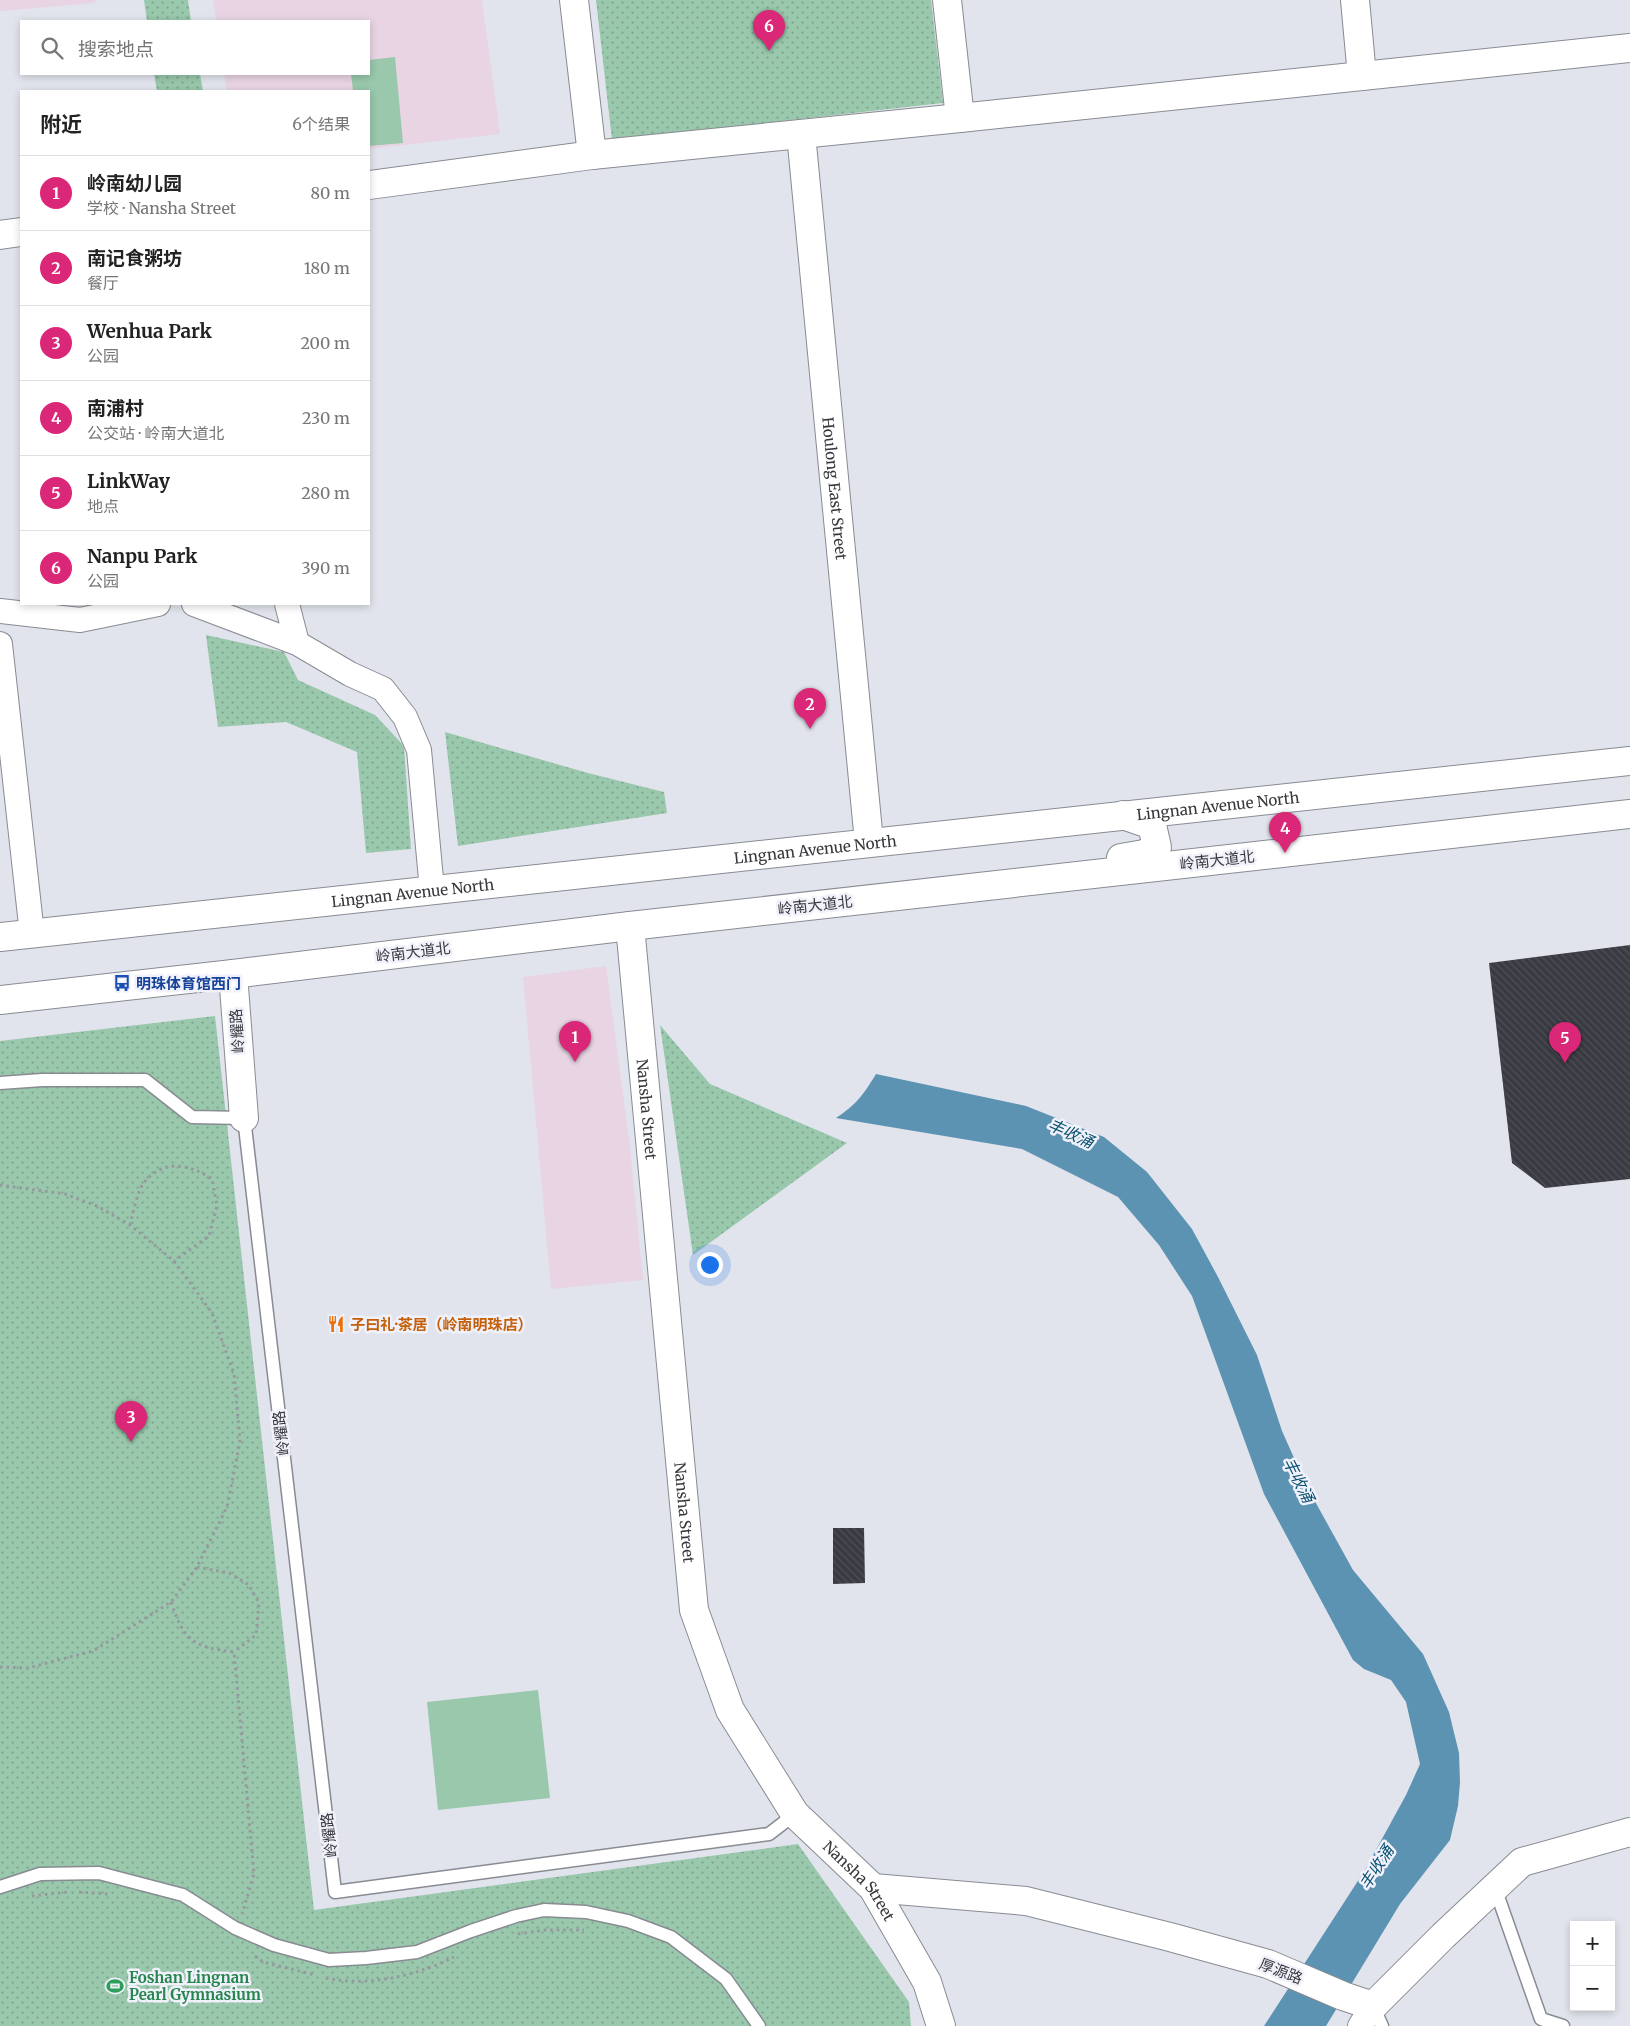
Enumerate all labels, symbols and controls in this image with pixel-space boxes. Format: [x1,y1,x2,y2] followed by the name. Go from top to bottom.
[753,10,785,51] pin: 6
[20,20,370,75] search box
[38,34,66,62] icon: search
[78,37,154,61] text: 搜索地点
[40,111,82,138] text: 附近
[292,114,350,134] text: 6个结果
[87,171,182,195] text: 岭南幼儿园
[52,183,60,203] text: 1
[311,183,350,203] text: 80 m
[87,198,236,218] text: 学校 · Nansha Street
[87,246,182,270] text: 南记食粥坊
[51,258,61,278] text: 2
[304,258,350,278] text: 180 m
[87,273,119,293] text: 餐厅
[87,319,212,343] text: Wenhua Park
[51,333,61,353] text: 3
[300,333,350,353] text: 200 m
[87,346,119,366] text: 公园
[87,396,144,420] text: 南浦村
[51,408,61,428] text: 4
[302,408,350,428] text: 230 m
[819,416,851,561] street label: Houlong East Street
[87,423,224,443] text: 公交站 · 岭南大道北
[87,469,170,493] text: LinkWay
[51,483,61,503] text: 5
[301,483,350,503] text: 280 m
[87,496,119,516] text: 地点
[87,544,197,568] text: Nanpu Park
[51,558,61,578] text: 6
[302,558,350,578] text: 390 m
[87,571,119,591] text: 公园
[794,688,826,729] pin: 2
[1136,787,1300,824] street label: Lingnan Avenue North
[1269,812,1301,853] pin: 4
[733,831,898,867] street label: Lingnan Avenue North
[1179,847,1255,873] street label: 岭南大道北
[330,874,495,911] street label: Lingnan Avenue North
[777,892,853,918] street label: 岭南大道北
[375,938,451,966] street label: 岭南大道北
[112,973,132,993] bus stop icon: 明珠体育馆西门
[136,974,241,993] place label: 明珠体育馆西门
[226,1008,248,1054] street label: 岭耀路
[559,1021,591,1062] pin: 1
[1549,1022,1581,1063] pin: 5
[633,1058,661,1161] street label: Nansha Street
[1045,1114,1099,1153] water label: 丰收涌
[697,1252,723,1278] your location
[326,1314,346,1334] restaurant icon: 子曰礼·茶居（岭南明珠店）
[350,1315,533,1334] place label: 子曰礼·茶居（岭南明珠店）
[115,1401,147,1442] pin: 3
[269,1410,293,1456] street label: 岭耀路
[1279,1454,1320,1508] water label: 丰收涌
[671,1461,699,1564] street label: Nansha Street
[317,1812,341,1858] street label: 岭耀路
[819,1836,899,1924] street label: Nansha Street
[1355,1840,1399,1893] water label: 丰收涌
[1570,1921,1615,2011] map controls
[1570,1921,1615,1966] button: +
[1257,1954,1305,1988] street label: 厚源路
[1570,1966,1615,2011] button: −
[129,1968,261,2004] place label: Foshan Lingnan Pearl Gymnasium
[105,1976,125,1996] sports icon: Foshan Lingnan Pearl Gymnasium

